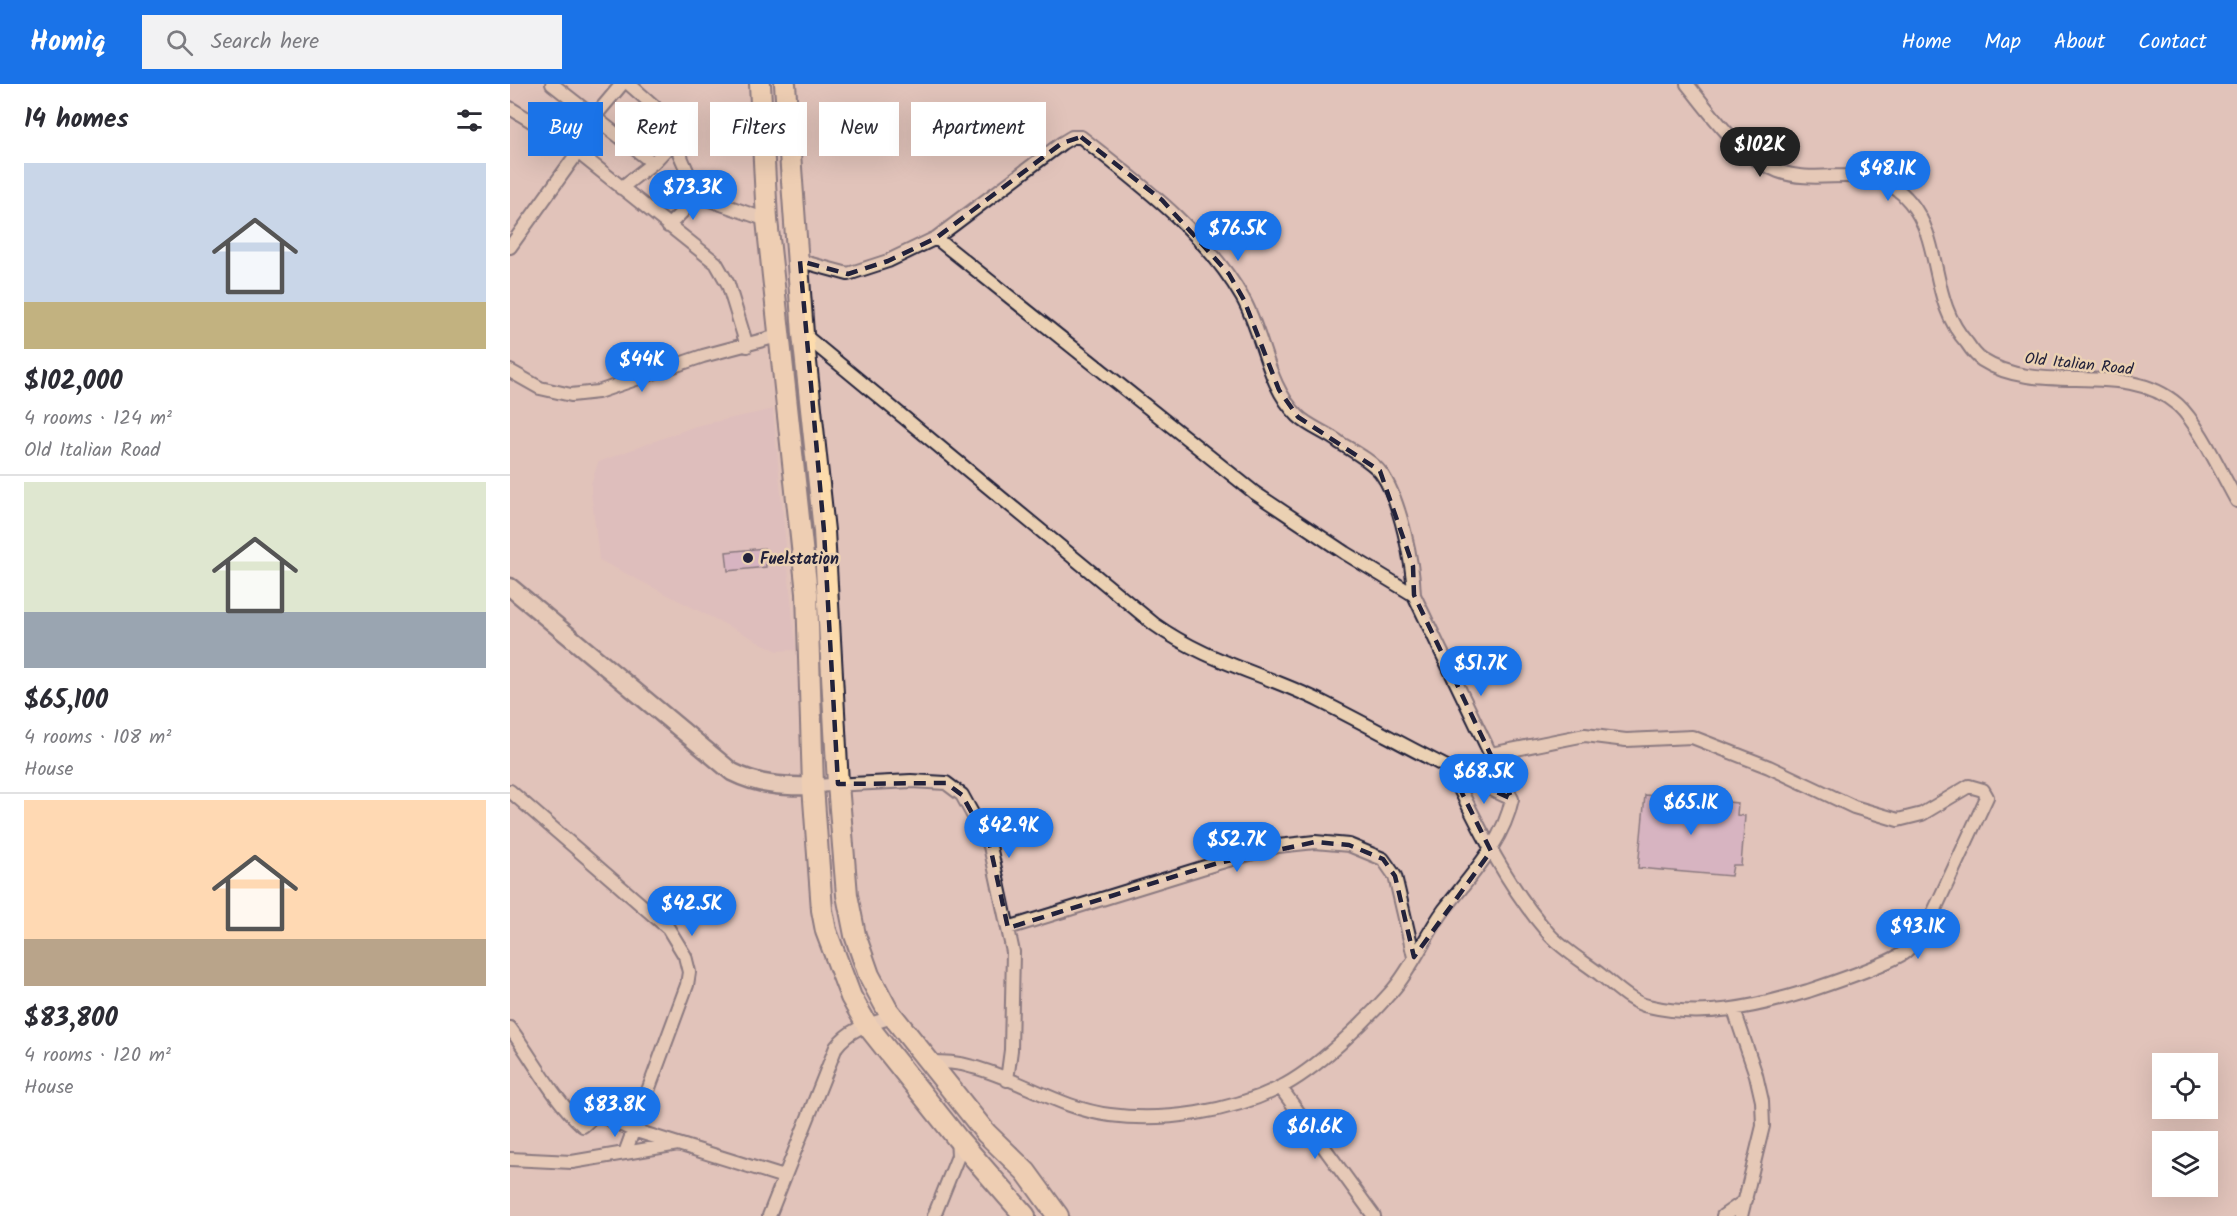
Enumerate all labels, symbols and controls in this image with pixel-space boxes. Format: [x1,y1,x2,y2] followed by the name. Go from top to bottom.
[142,15,562,69] search box
[30,20,106,65] text: Homiq
[211,25,319,60] text: Search here
[163,26,196,59] icon: search
[1902,26,1951,59] text: Home
[1984,26,2021,59] text: Map
[2054,26,2105,59] text: About
[2138,26,2207,59] text: Contact
[24,99,129,141] text: 14 homes
[528,102,603,156] chip: Buy
[615,102,698,156] chip: Rent
[710,102,807,156] chip: Filters
[819,102,899,156] chip: New
[911,102,1046,156] chip: Apartment
[453,104,486,137] icon: filters
[1718,127,1802,178] pin: $102K
[1734,130,1786,162] text: $102K
[1839,151,1937,202] pin: $48.1K
[1859,154,1917,186] text: $48.1K
[644,170,742,221] pin: $73.3K
[663,173,723,205] text: $73.3K
[201,202,309,310] icon: home
[1189,211,1287,262] pin: $76.5K
[1208,214,1268,246] text: $76.5K
[606,342,678,393] pin: $44K
[619,345,665,377] text: $44K
[2023,346,2135,383] street label: Old Italian Road
[24,361,123,403] text: $102,000
[24,403,172,435] text: 4 rooms · 124 m²
[24,435,160,467] text: Old Italian Road
[201,521,309,629] icon: home
[760,547,839,572] place label: Fuelstation
[741,551,755,565] marker: Fuelstation
[1432,646,1530,697] pin: $51.7K
[1454,649,1508,681] text: $51.7K
[24,680,108,722] text: $65,100
[24,722,171,754] text: 4 rooms · 108 m²
[24,754,74,786] text: House
[1435,754,1533,805] pin: $68.5K
[1453,757,1515,789] text: $68.5K
[1642,785,1740,836] pin: $65.1K
[1663,788,1719,820] text: $65.1K
[960,808,1058,859] pin: $42.9K
[978,811,1040,843] text: $42.9K
[1188,822,1286,873] pin: $52.7K
[1207,825,1267,857] text: $52.7K
[201,839,309,947] icon: home
[643,886,741,937] pin: $42.5K
[661,889,723,921] text: $42.5K
[1869,909,1967,960] pin: $93.1K
[1890,912,1946,944] text: $93.1K
[24,998,118,1040] text: $83,800
[24,1040,171,1072] text: 4 rooms · 120 m²
[2152,1053,2218,1197] map controls
[2152,1053,2218,1119] button: locate
[24,1072,74,1104] text: House
[566,1087,664,1138] pin: $83.8K
[583,1090,647,1122] text: $83.8K
[1266,1109,1364,1160] pin: $61.6K
[1287,1112,1343,1144] text: $61.6K
[2152,1131,2218,1197] button: layers

